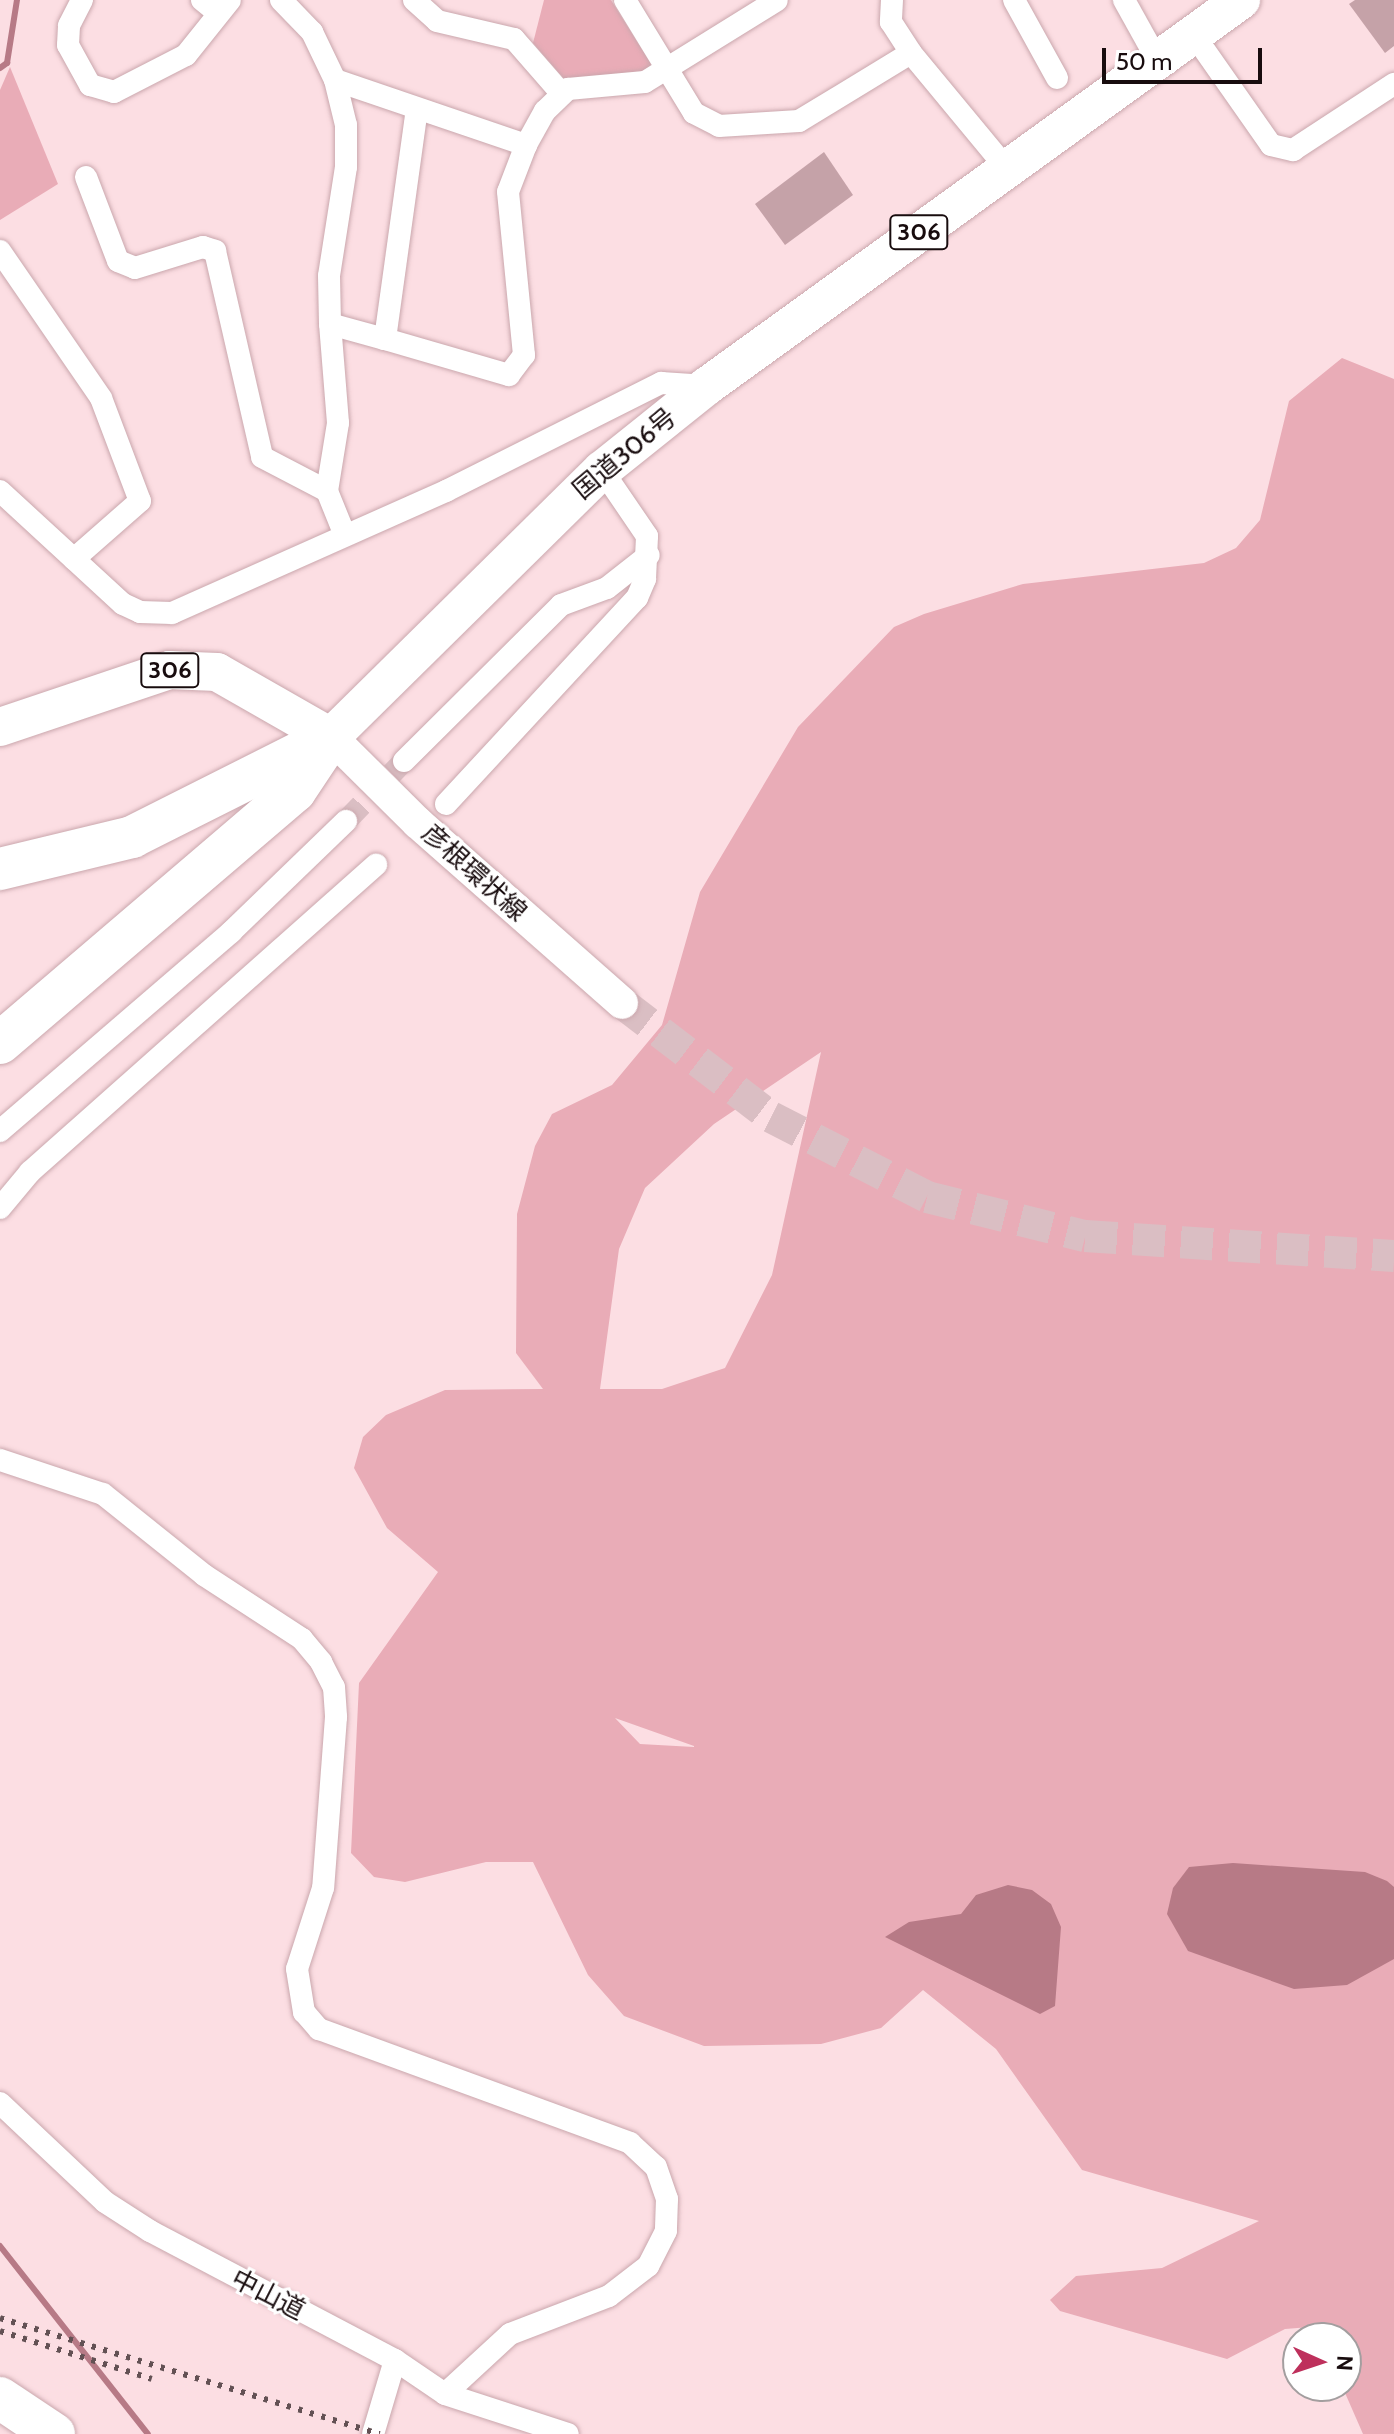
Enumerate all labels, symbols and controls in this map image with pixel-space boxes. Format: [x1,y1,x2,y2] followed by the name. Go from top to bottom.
[1106,32,1266,82] scale bar
[1116,47,1172,76] text: 50 m
[889,212,949,252] road number: 306
[567,402,683,506] street label: 国道306号
[140,650,200,690] road number: 306
[415,818,533,928] street label: 彦根環状線
[226,2263,310,2327] street label: 中山道
[1282,2322,1362,2402] north arrow
[1331,2355,1358,2372] text: N

